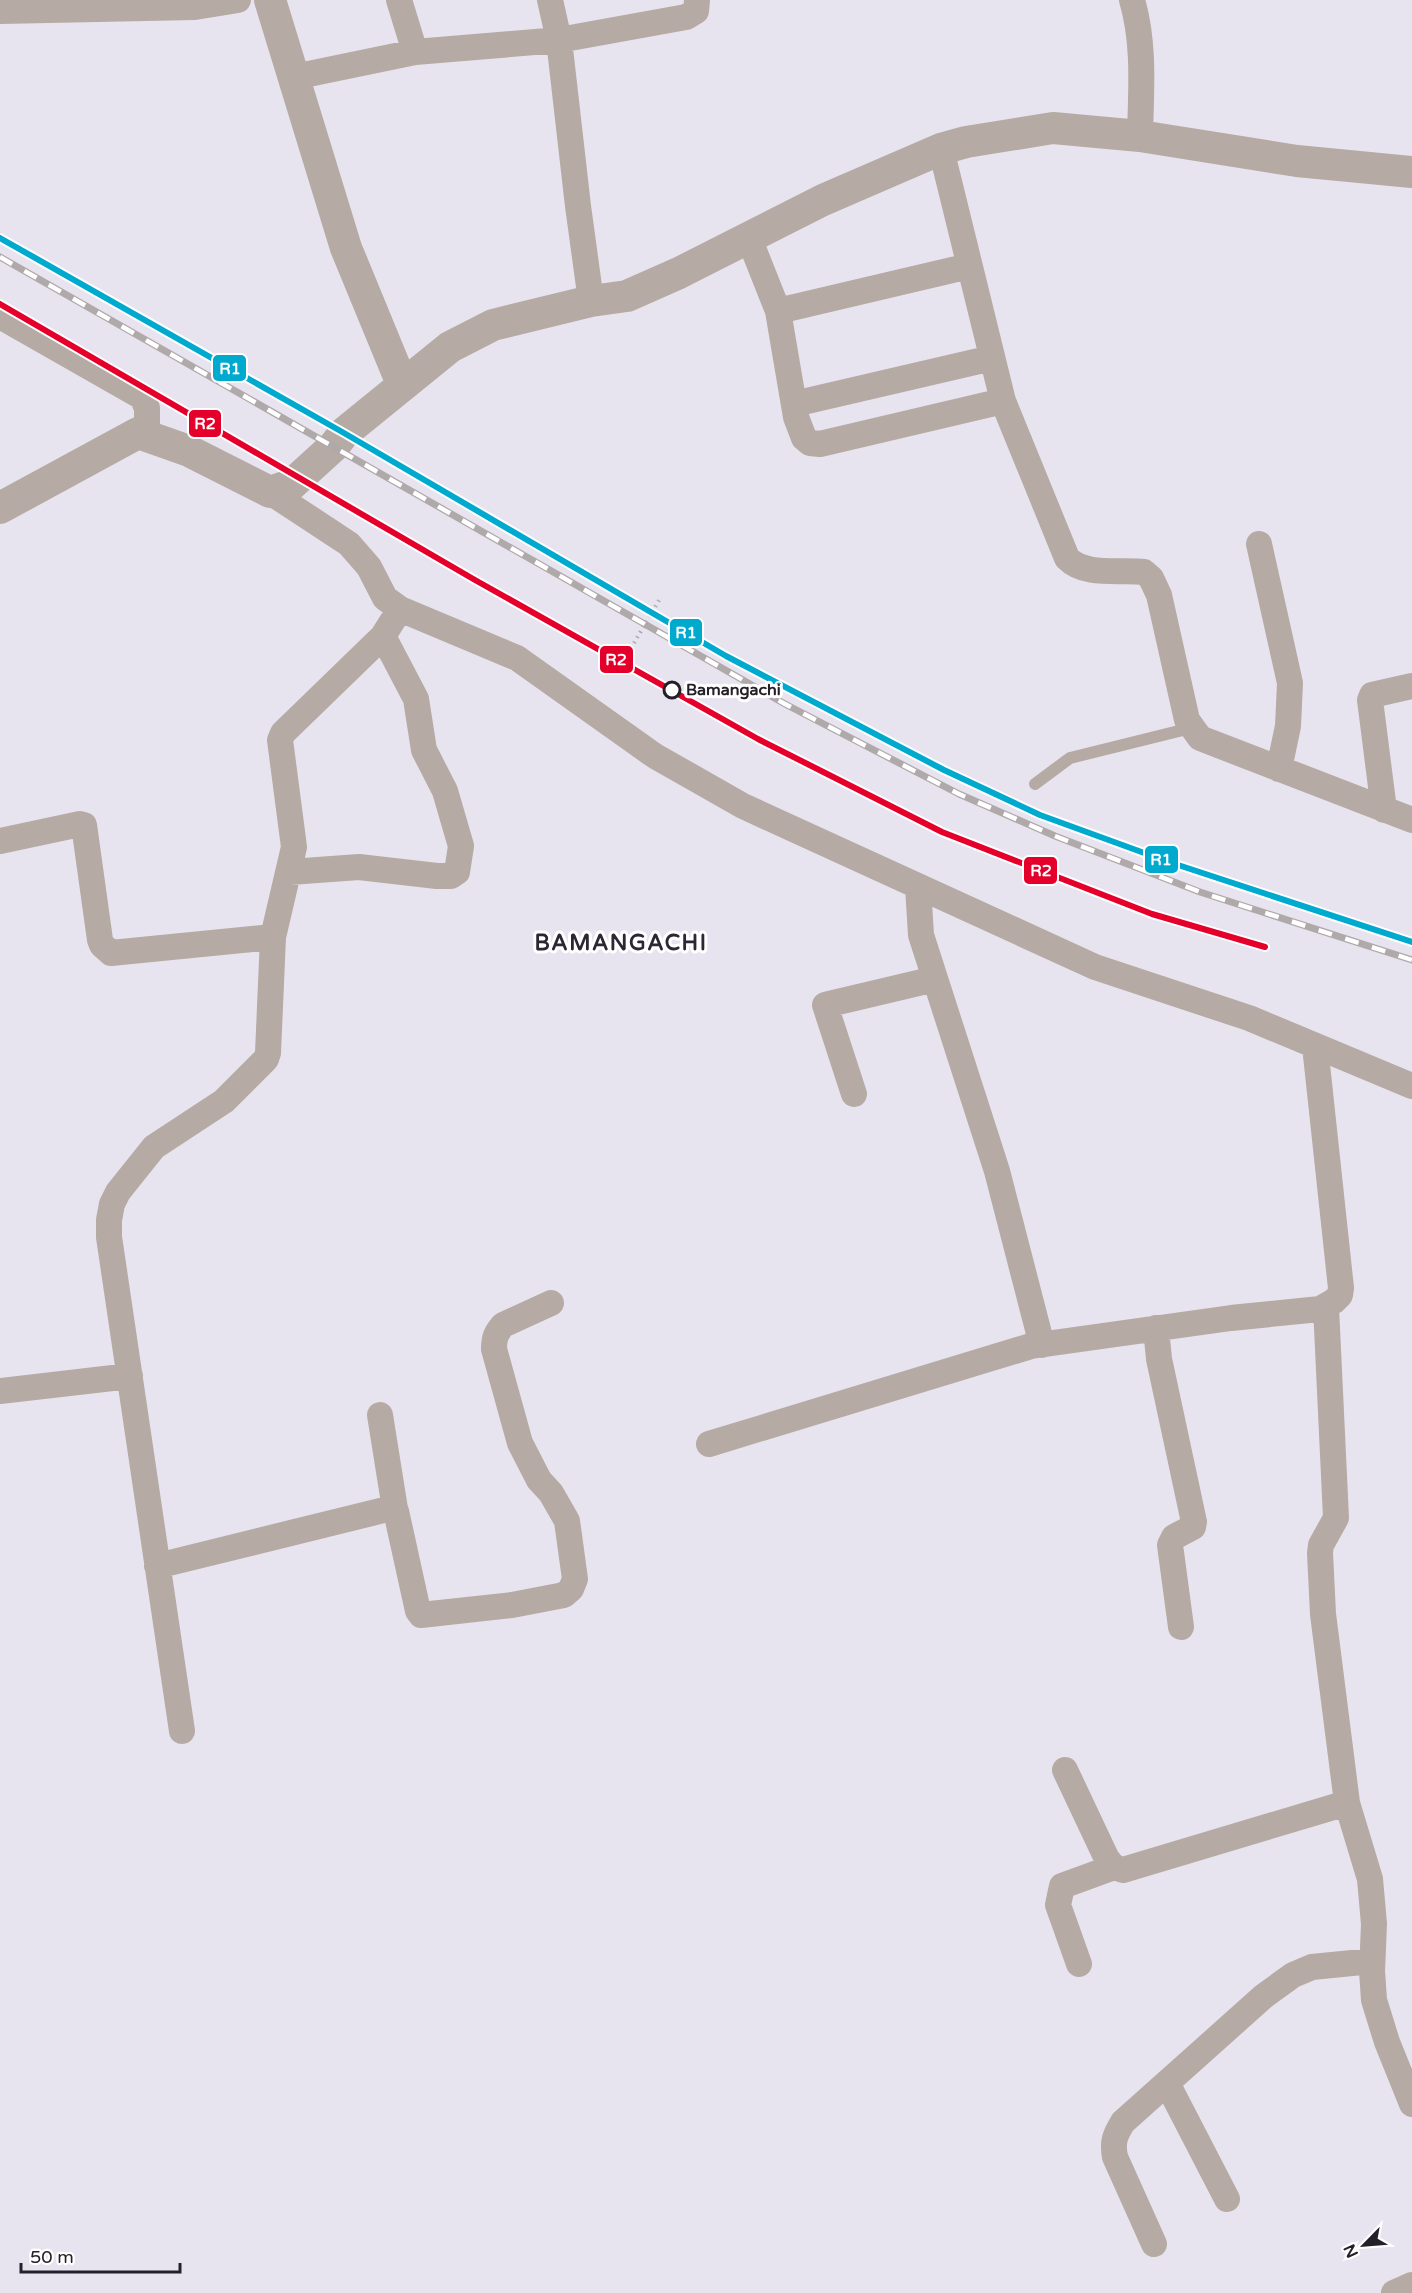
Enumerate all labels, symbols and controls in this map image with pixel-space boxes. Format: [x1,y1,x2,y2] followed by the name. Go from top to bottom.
[212,354,247,382] line badge: R1
[219,359,241,379] text: R1
[188,409,222,438] line badge: R2
[194,414,216,434] text: R2
[669,618,703,647] line badge: R1
[675,623,697,643] text: R1
[599,645,634,674] line badge: R2
[605,650,627,670] text: R2
[686,680,781,700] place label: Bamangachi
[663,681,681,699] marker: Bamangachi
[1144,845,1179,874] line badge: R1
[1150,850,1172,870] text: R1
[1023,856,1058,885] line badge: R2
[1030,861,1052,881] text: R2
[535,930,707,956] district label: BAMANGACHI
[1334,2215,1394,2275] north arrow
[21,2236,180,2274] scale bar
[1340,2241,1363,2261] text: N
[30,2246,74,2268] text: 50 m

